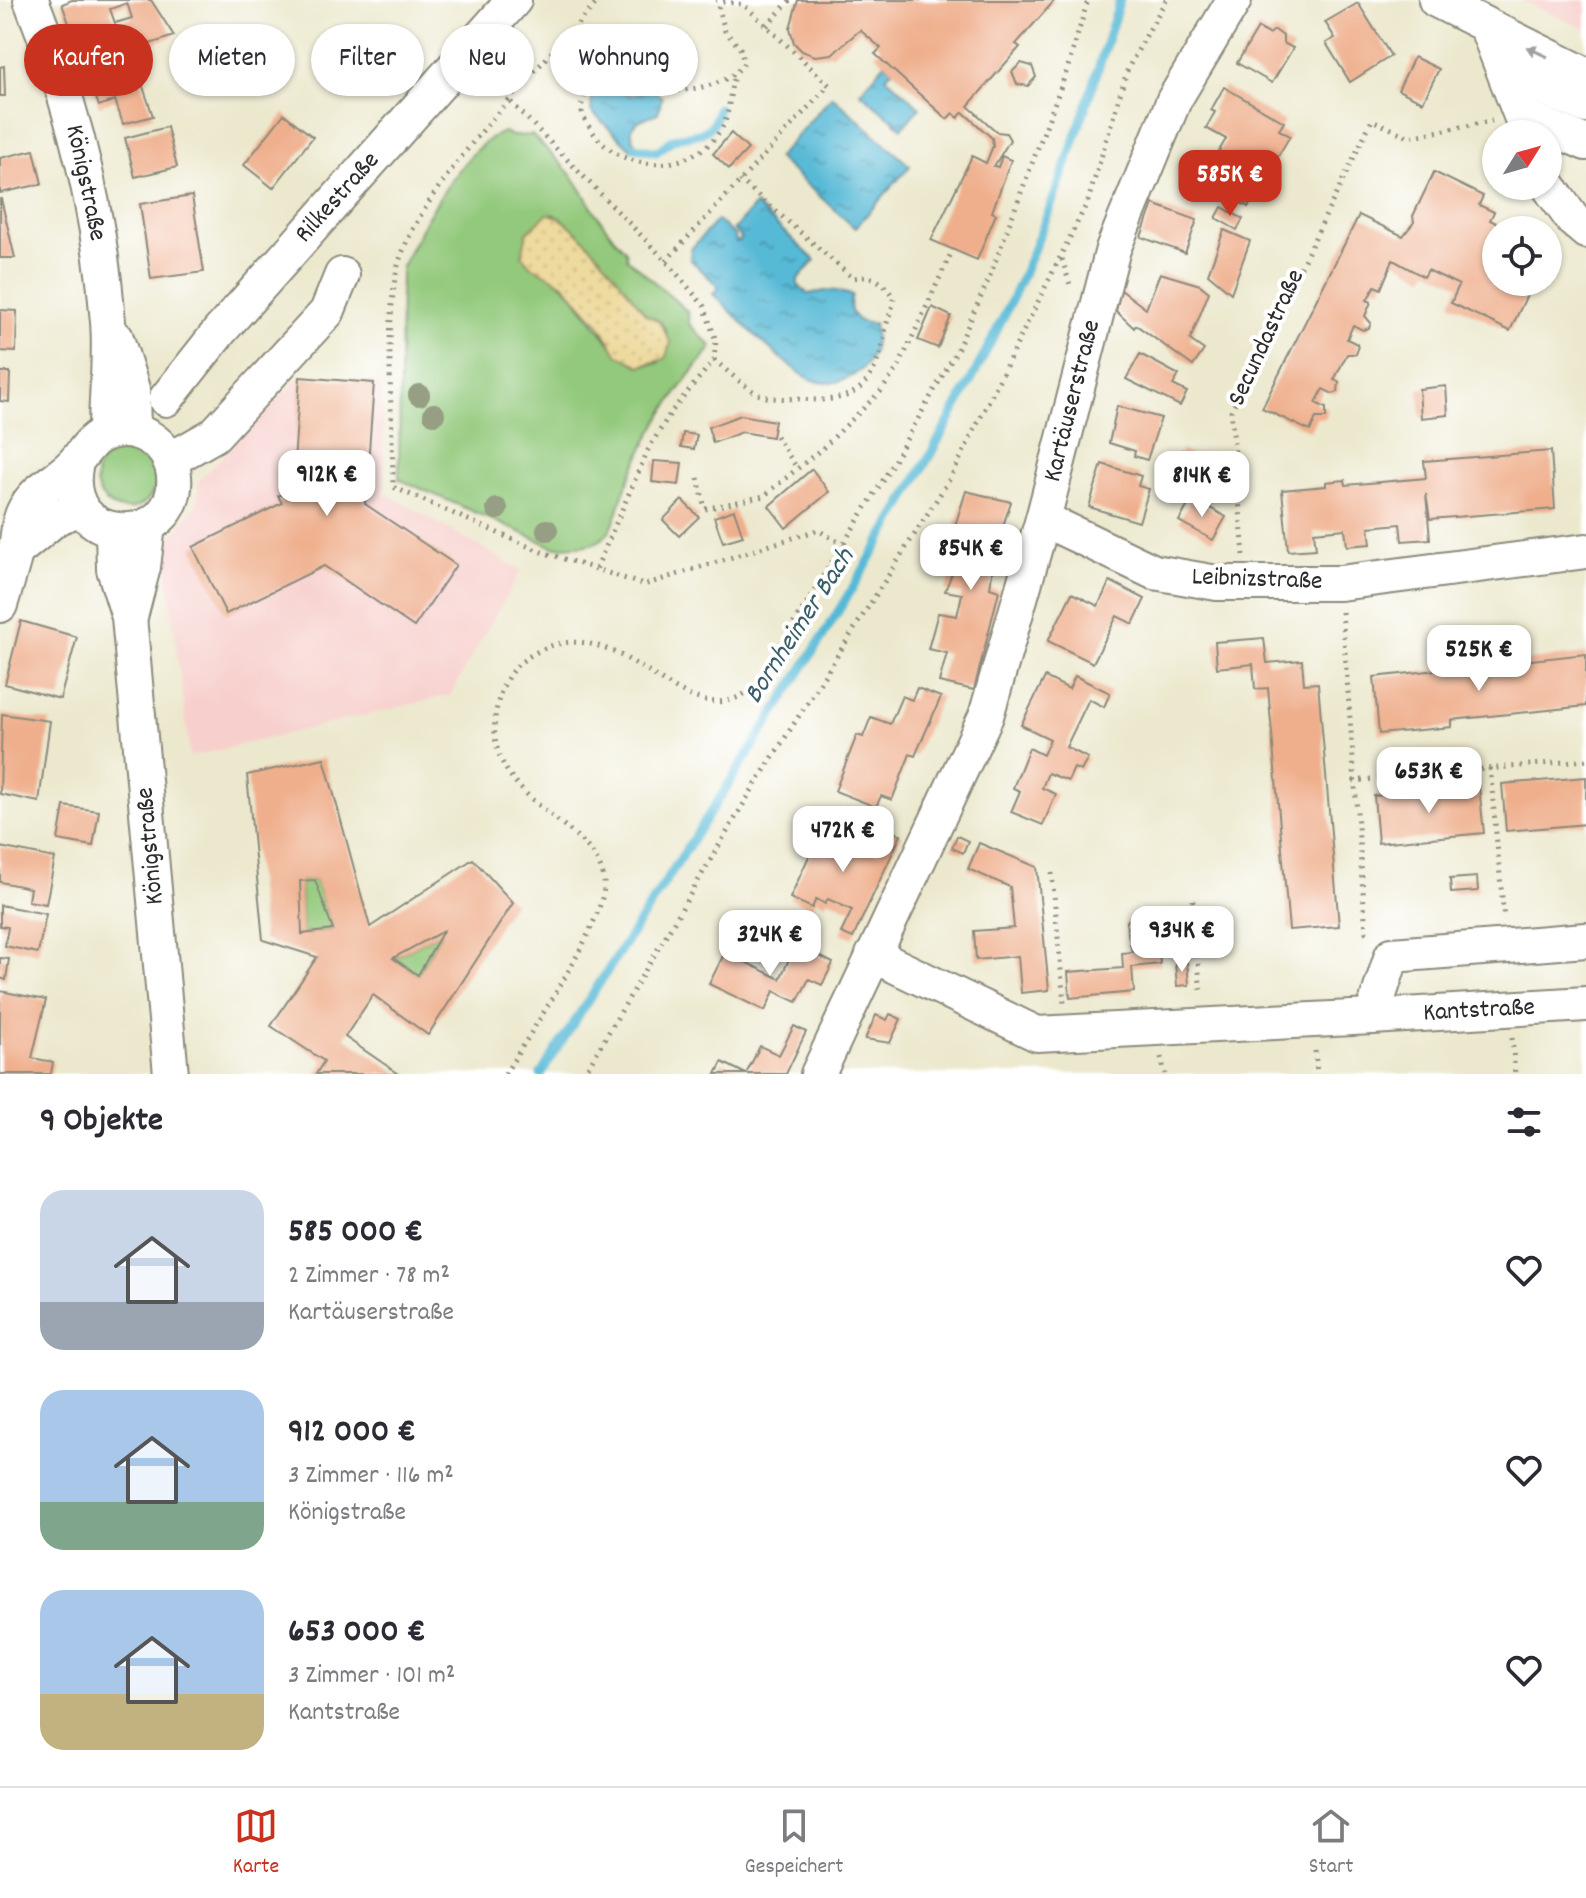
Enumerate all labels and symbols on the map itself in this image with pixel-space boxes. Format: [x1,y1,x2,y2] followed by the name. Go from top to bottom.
[1525,45,1548,59] one-way arrow
[1482,120,1562,200] north arrow
[55,121,115,245] street label: Königstraße
[287,144,389,252] street label: Rilkestraße
[1165,150,1295,218] pin: 585K €
[1219,264,1315,412] street label: Secundastraße
[1035,316,1111,486] street label: Kartäuserstraße
[262,450,392,518] pin: 912K €
[1137,451,1267,519] pin: 814K €
[906,524,1036,592] pin: 854K €
[736,540,867,713] water label: Bornheimer Bach
[1191,559,1323,601] street label: Leibnizstraße
[1414,625,1544,693] pin: 525K €
[1364,747,1494,815] pin: 653K €
[127,786,175,906] street label: Königstraße
[778,806,908,874] pin: 472K €
[1117,906,1247,974] pin: 934K €
[705,910,835,978] pin: 324K €
[1422,990,1536,1032] street label: Kantstraße

